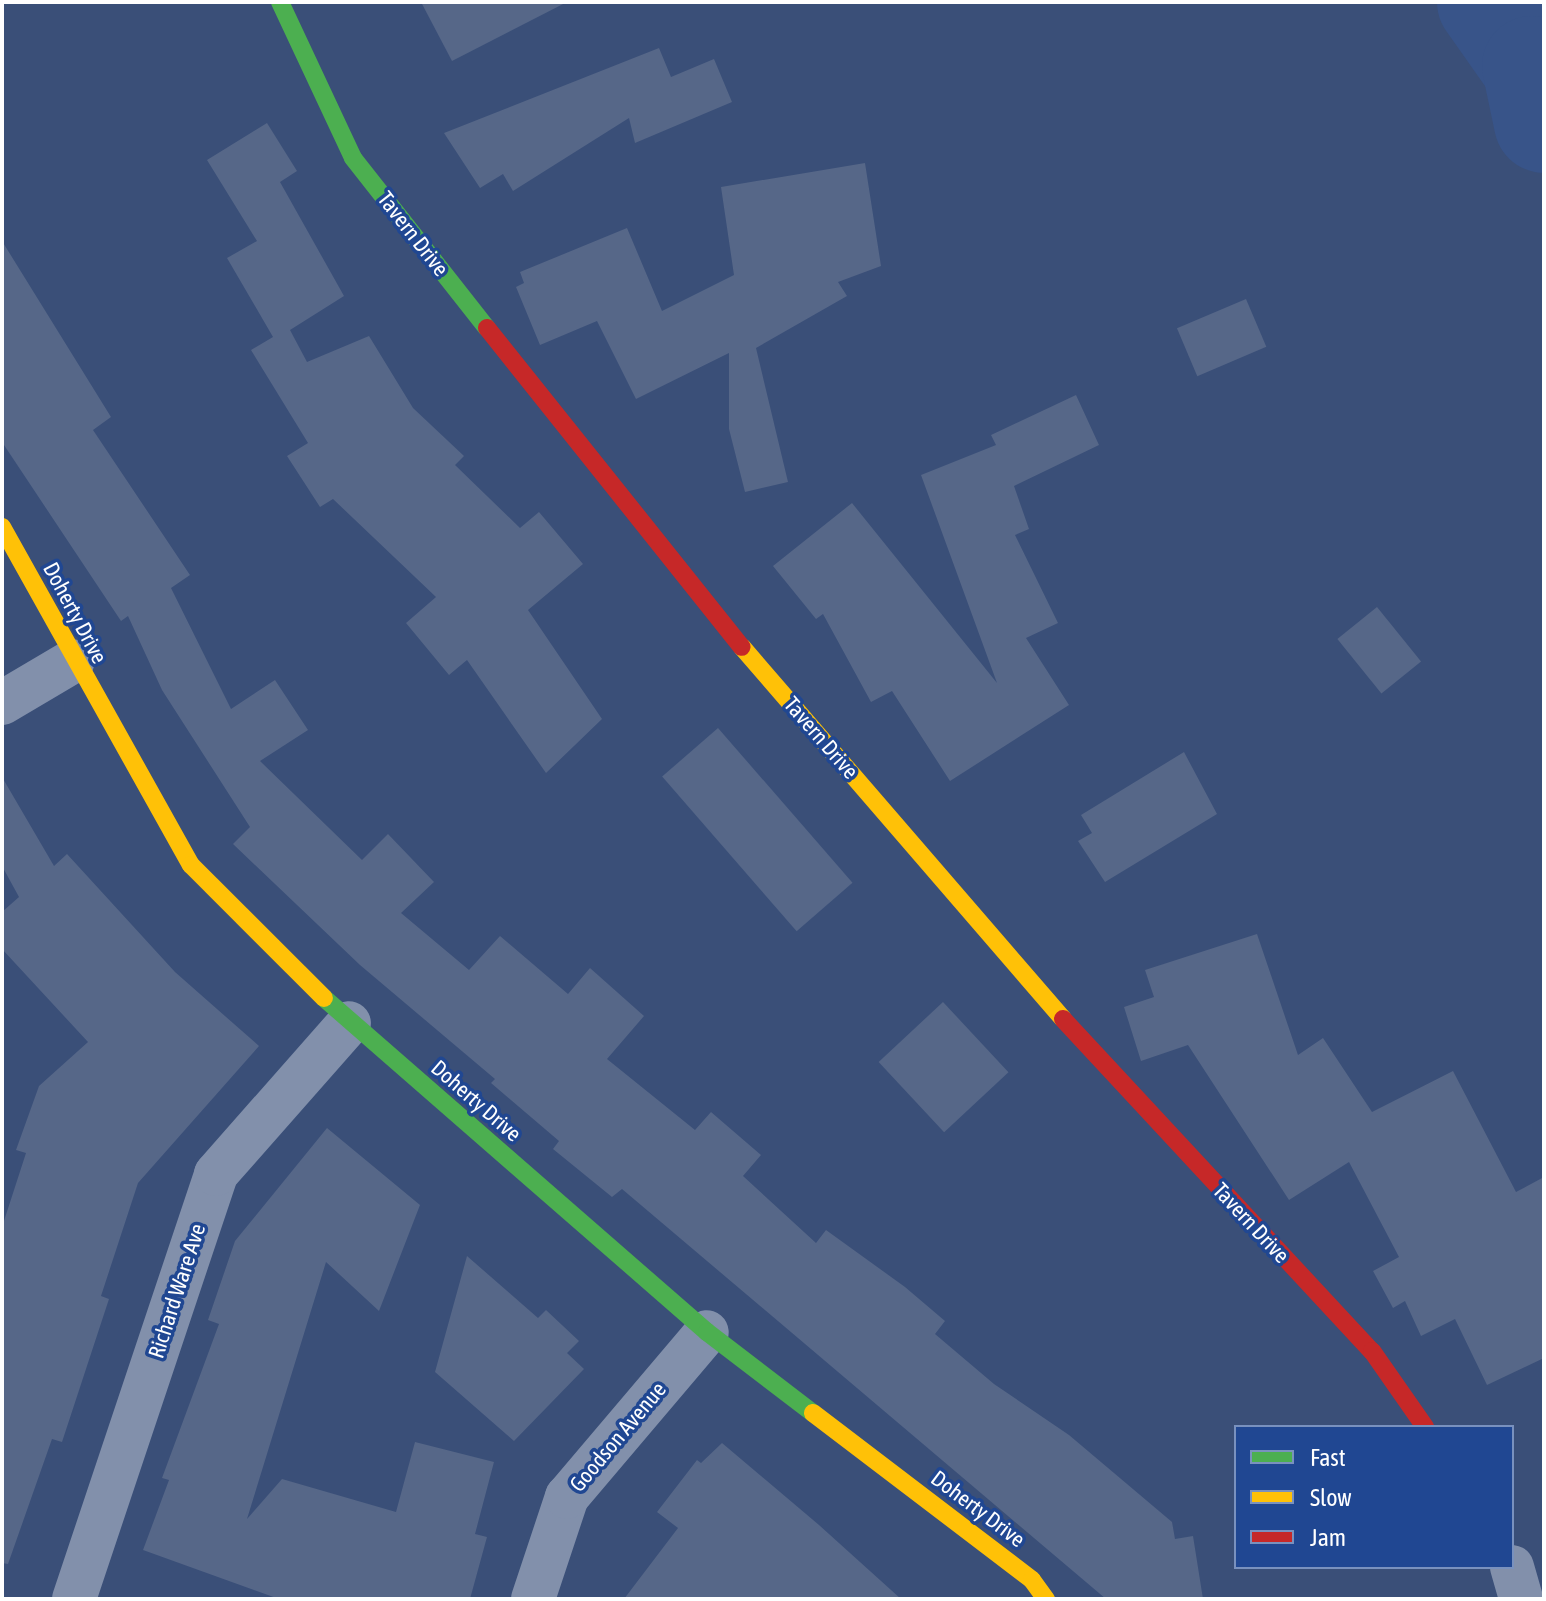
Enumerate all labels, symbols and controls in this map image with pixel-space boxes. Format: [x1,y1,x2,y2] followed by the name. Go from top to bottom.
[372,186,454,282] street label: Tavern Drive
[37,558,113,668] street label: Doherty Drive
[778,692,864,784] street label: Tavern Drive
[426,1055,526,1147] street label: Doherty Drive
[1207,1177,1295,1269] street label: Tavern Drive
[143,1221,211,1361] street label: Richard Ware Ave
[564,1377,672,1497] street label: Goodson Avenue
[1234,1425,1514,1569] legend
[1310,1444,1346,1471] text: Fast
[926,1465,1030,1553] street label: Doherty Drive
[1310,1484,1352,1511] text: Slow
[1310,1524,1346,1551] text: Jam

